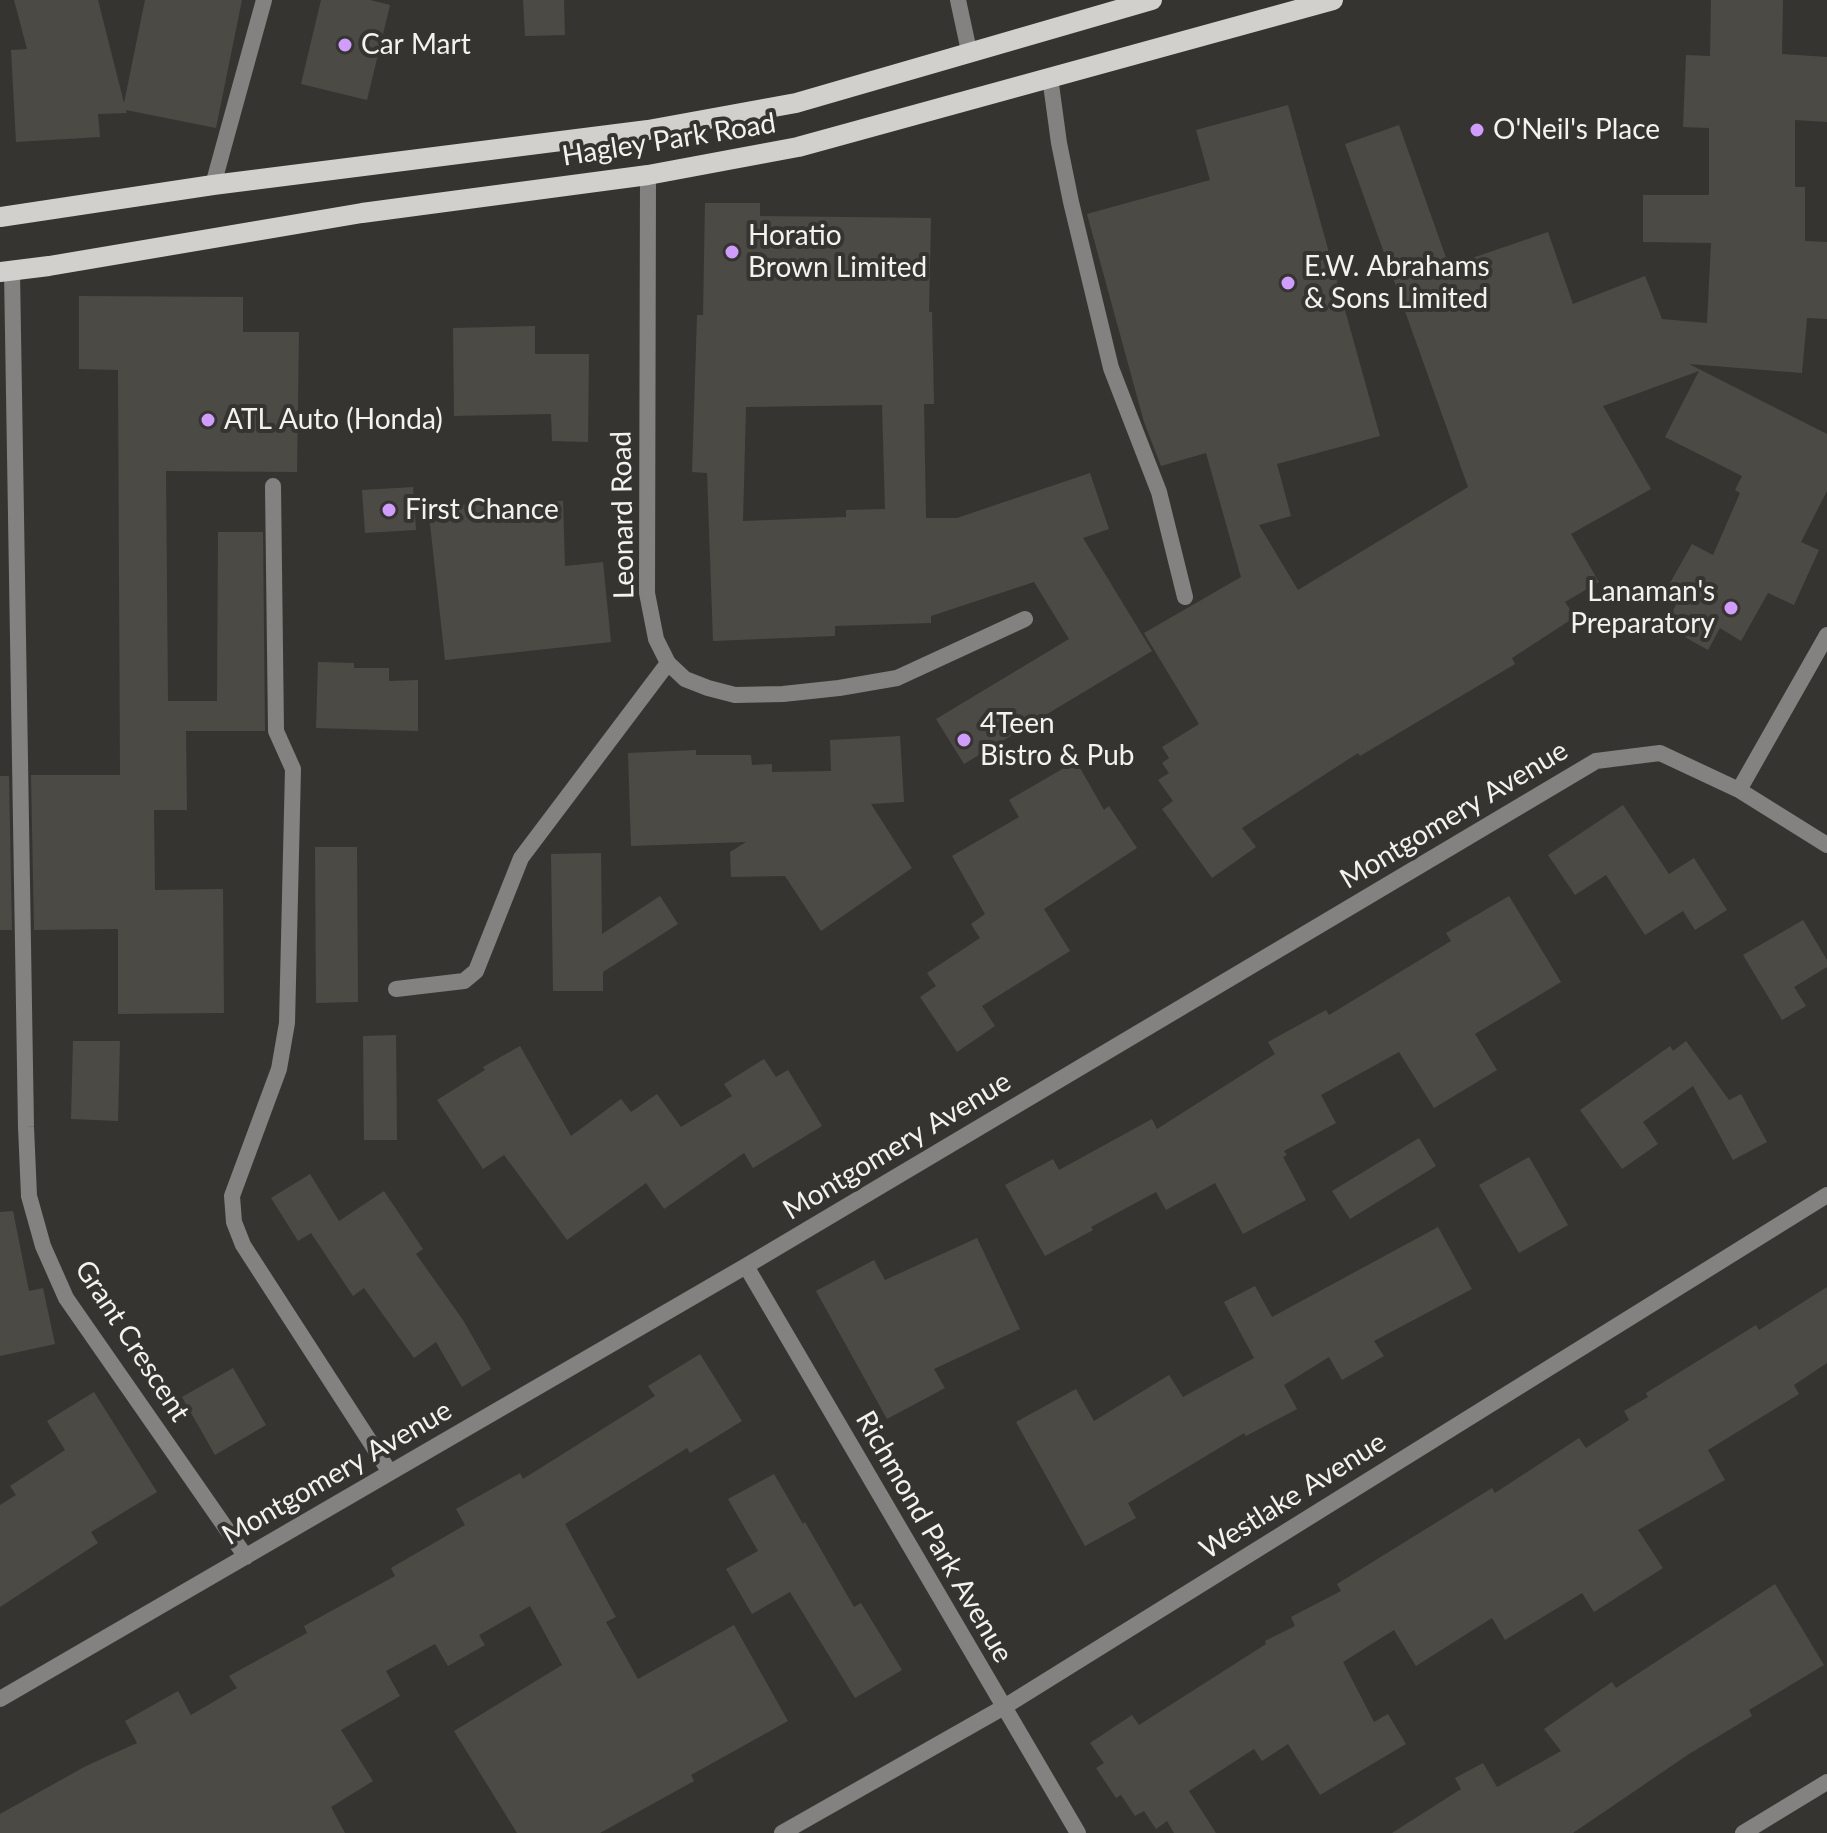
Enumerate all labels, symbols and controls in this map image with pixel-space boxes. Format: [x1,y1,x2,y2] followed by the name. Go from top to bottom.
[361,28,471,62] place label: Car Mart
[336,36,354,54] marker: Car Mart
[560,107,778,173] street label: Hagley Park Road
[1493,113,1660,147] place label: O'Neil's Place
[1468,121,1486,139] marker: O'Neil's Place
[748,219,927,285] place label: Horatio Brown Limited
[723,243,741,261] marker: Horatio Brown Limited
[1304,250,1490,316] place label: E.W. Abrahams & Sons Limited
[1279,274,1297,292] marker: E.W. Abrahams & Sons Limited
[224,403,443,437] place label: ATL Auto (Honda)
[199,411,217,429] marker: ATL Auto (Honda)
[605,431,641,599] street label: Leonard Road
[405,493,559,527] place label: First Chance
[380,501,398,519] marker: First Chance
[1570,575,1715,641] place label: Lanaman's Preparatory
[1722,599,1740,617] marker: Lanaman's Preparatory
[980,707,1134,773] place label: 4Teen Bistro & Pub
[955,731,973,749] marker: 4Teen Bistro & Pub
[1334,734,1574,896] street label: Montgomery Avenue
[777,1065,1017,1227] street label: Montgomery Avenue
[67,1254,197,1428] street label: Grant Crescent
[216,1394,458,1552] street label: Montgomery Avenue
[848,1405,1020,1669] street label: Richmond Park Avenue
[1194,1425,1392,1567] street label: Westlake Avenue

